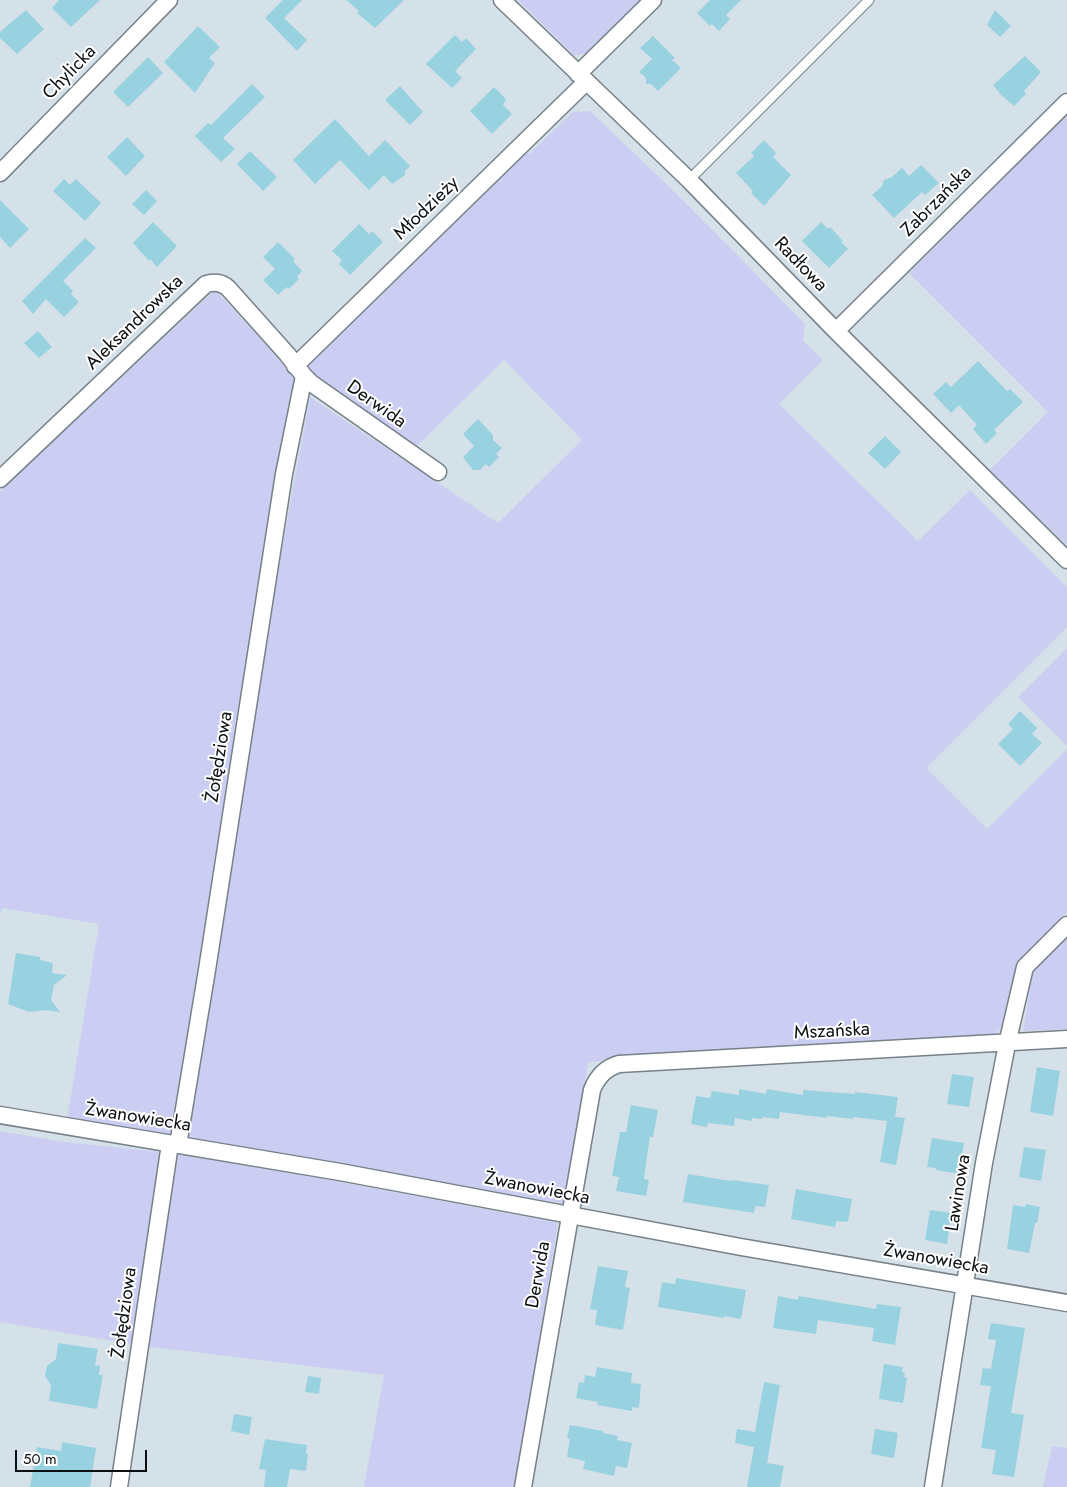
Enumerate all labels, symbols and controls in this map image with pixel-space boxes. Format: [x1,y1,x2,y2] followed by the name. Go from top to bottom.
[38,41,102,105] street label: Chylicka
[897,162,977,242] street label: Zabrzańska
[390,172,464,246] street label: Młodzieży
[768,233,832,297] street label: Radłowa
[81,271,189,375] street label: Aleksandrowska
[342,376,410,434] street label: Derwida
[202,710,238,804] street label: Żołędziowa
[793,1019,871,1045] street label: Mszańska
[84,1098,192,1138] street label: Żwanowiecka
[942,1153,976,1233] street label: Lawinowa
[482,1168,592,1210] street label: Żwanowiecka
[522,1240,556,1310] street label: Derwida
[881,1240,991,1280] street label: Żwanowiecka
[107,1266,143,1360] street label: Żołędziowa
[18,1440,150,1472] scale bar
[23,1448,57,1470] text: 50 m

